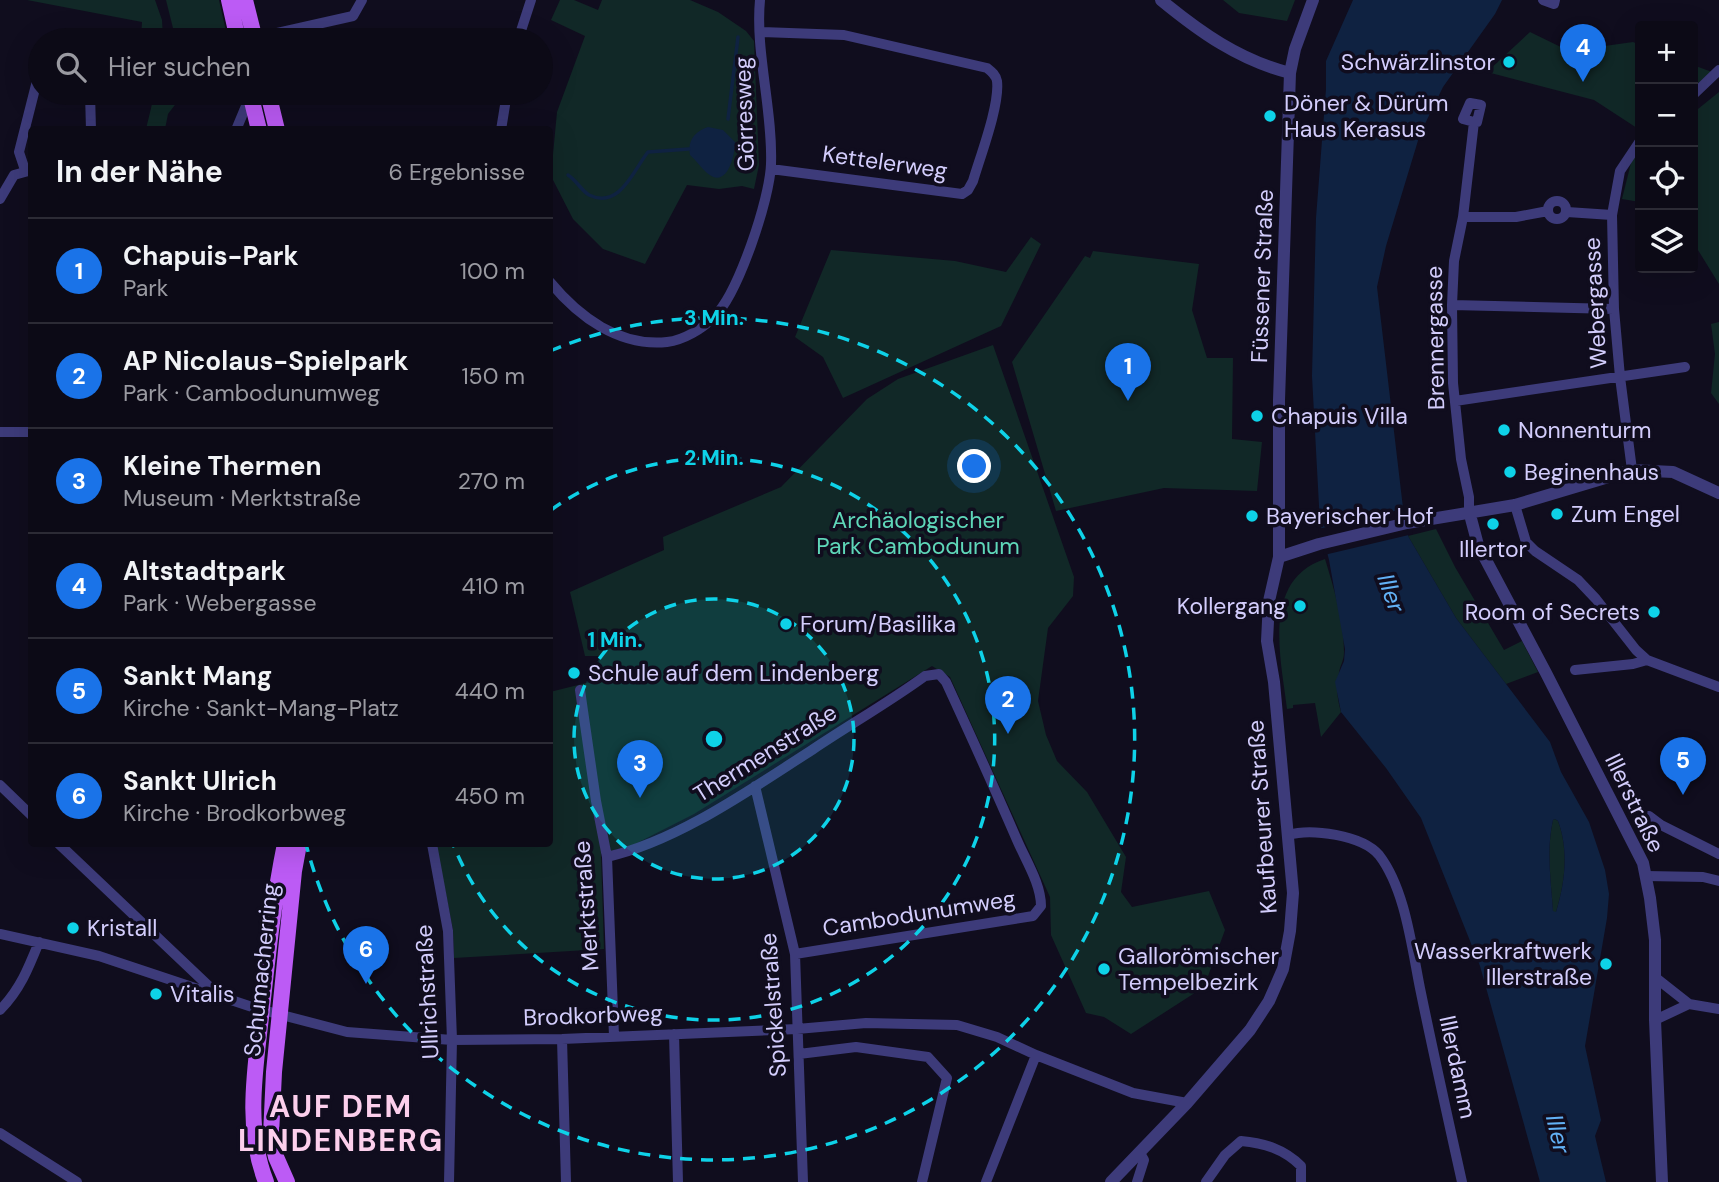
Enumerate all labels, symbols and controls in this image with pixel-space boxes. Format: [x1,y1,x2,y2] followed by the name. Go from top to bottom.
[1635,21,1698,273] map controls
[1635,21,1698,84] button: +
[1560,24,1606,82] pin: 4
[28,28,553,105] search box
[1341,47,1495,77] place label: Schwärzlinstor
[52,48,90,86] icon: search
[108,50,251,84] text: Hier suchen
[1501,54,1517,70] marker: Schwärzlinstor
[727,56,761,172] street label: Görresweg
[1635,84,1698,147] button: −
[1284,88,1449,144] place label: Döner & Dürüm Haus Kerasus
[1262,108,1278,124] marker: Döner & Dürüm Haus Kerasus
[821,138,950,186] street label: Kettelerweg
[1635,147,1698,210] button: locate
[56,152,223,191] text: In der Nähe
[388,157,525,187] text: 6 Ergebnisse
[1244,189,1280,363] street label: Füssener Straße
[1635,210,1698,273] button: layers
[1577,237,1613,369] street label: Webergasse
[123,239,298,273] text: Chapuis-Park
[75,256,83,286] text: 1
[460,256,525,286] text: 100 m
[1419,266,1451,410] street label: Brennergasse
[123,273,168,303] text: Park
[684,304,744,332] text: 3 Min.
[1105,343,1151,401] pin: 1
[123,344,409,378] text: AP Nicolaus-Spielpark
[72,361,86,391] text: 2
[461,361,525,391] text: 150 m
[123,378,380,408] text: Park · Cambodunumweg
[1271,401,1408,431] place label: Chapuis Villa
[1249,408,1265,424] marker: Chapuis Villa
[1518,415,1651,445] place label: Nonnenturm
[1496,422,1512,438] marker: Nonnenturm
[684,444,744,472] text: 2 Min.
[123,449,322,483] text: Kleine Thermen
[957,449,991,483] your location
[1524,457,1659,487] place label: Beginenhaus
[1502,464,1518,480] marker: Beginenhaus
[72,466,86,496] text: 3
[458,466,525,496] text: 270 m
[123,483,361,513] text: Museum · Merktstraße
[1571,499,1680,529] place label: Zum Engel
[1266,501,1434,531] place label: Bayerischer Hof
[816,505,1020,561] park label: Archäologischer Park Cambodunum
[1549,506,1565,522] marker: Zum Engel
[1244,508,1260,524] marker: Bayerischer Hof
[1485,516,1501,532] marker: Illertor
[1459,534,1527,564] place label: Illertor
[123,554,286,588] text: Altstadtpark
[1370,569,1413,617] water label: Iller
[72,571,86,601] text: 4
[462,571,525,601] text: 410 m
[123,588,317,618] text: Park · Webergasse
[1177,591,1286,621] place label: Kollergang
[1465,597,1640,627] place label: Room of Secrets
[1292,598,1308,614] marker: Kollergang
[1646,604,1662,620] marker: Room of Secrets
[800,609,956,639] place label: Forum/Basilika
[778,616,794,632] marker: Forum/Basilika
[587,626,643,654] text: 1 Min.
[588,658,879,688] place label: Schule auf dem Lindenberg
[123,659,272,693] text: Sankt Mang
[566,665,582,681] marker: Schule auf dem Lindenberg
[72,676,86,706] text: 5
[455,676,525,706] text: 440 m
[985,676,1031,734] pin: 2
[123,693,399,723] text: Kirche · Sankt-Mang-Platz
[688,697,842,809] street label: Thermenstraße
[1240,719,1284,915] street label: Kaufbeurer Straße
[702,727,726,751] centre of rings
[1660,737,1706,795] pin: 5
[617,740,663,798] pin: 3
[1598,749,1672,857] street label: Illerstraße
[123,764,277,798] text: Sankt Ulrich
[72,781,86,811] text: 6
[455,781,525,811] text: 450 m
[123,798,346,828] text: Kirche · Brodkorbweg
[566,840,606,972] street label: Merktstraße
[237,882,285,1058] street label: Schumacherring
[820,883,1018,943] street label: Cambodunumweg
[87,913,157,943] place label: Kristall
[65,920,81,936] marker: Kristall
[408,924,446,1060] street label: Ullrichstraße
[343,926,389,984] pin: 6
[753,932,793,1078] street label: Spickelstraße
[1414,936,1592,992] place label: Wasserkraftwerk Illerstraße
[1118,941,1279,997] place label: Gallorömischer Tempelbezirk
[1598,956,1614,972] marker: Wasserkraftwerk Illerstraße
[1096,961,1112,977] marker: Gallorömischer Tempelbezirk
[170,979,235,1009] place label: Vitalis
[148,986,164,1002] marker: Vitalis
[523,998,664,1032] street label: Brodkorbweg
[1432,1013,1484,1121] street label: Illerdamm
[238,1087,444,1160] district label: AUF DEM LINDENBERG
[1539,1111,1578,1157] water label: Iller

